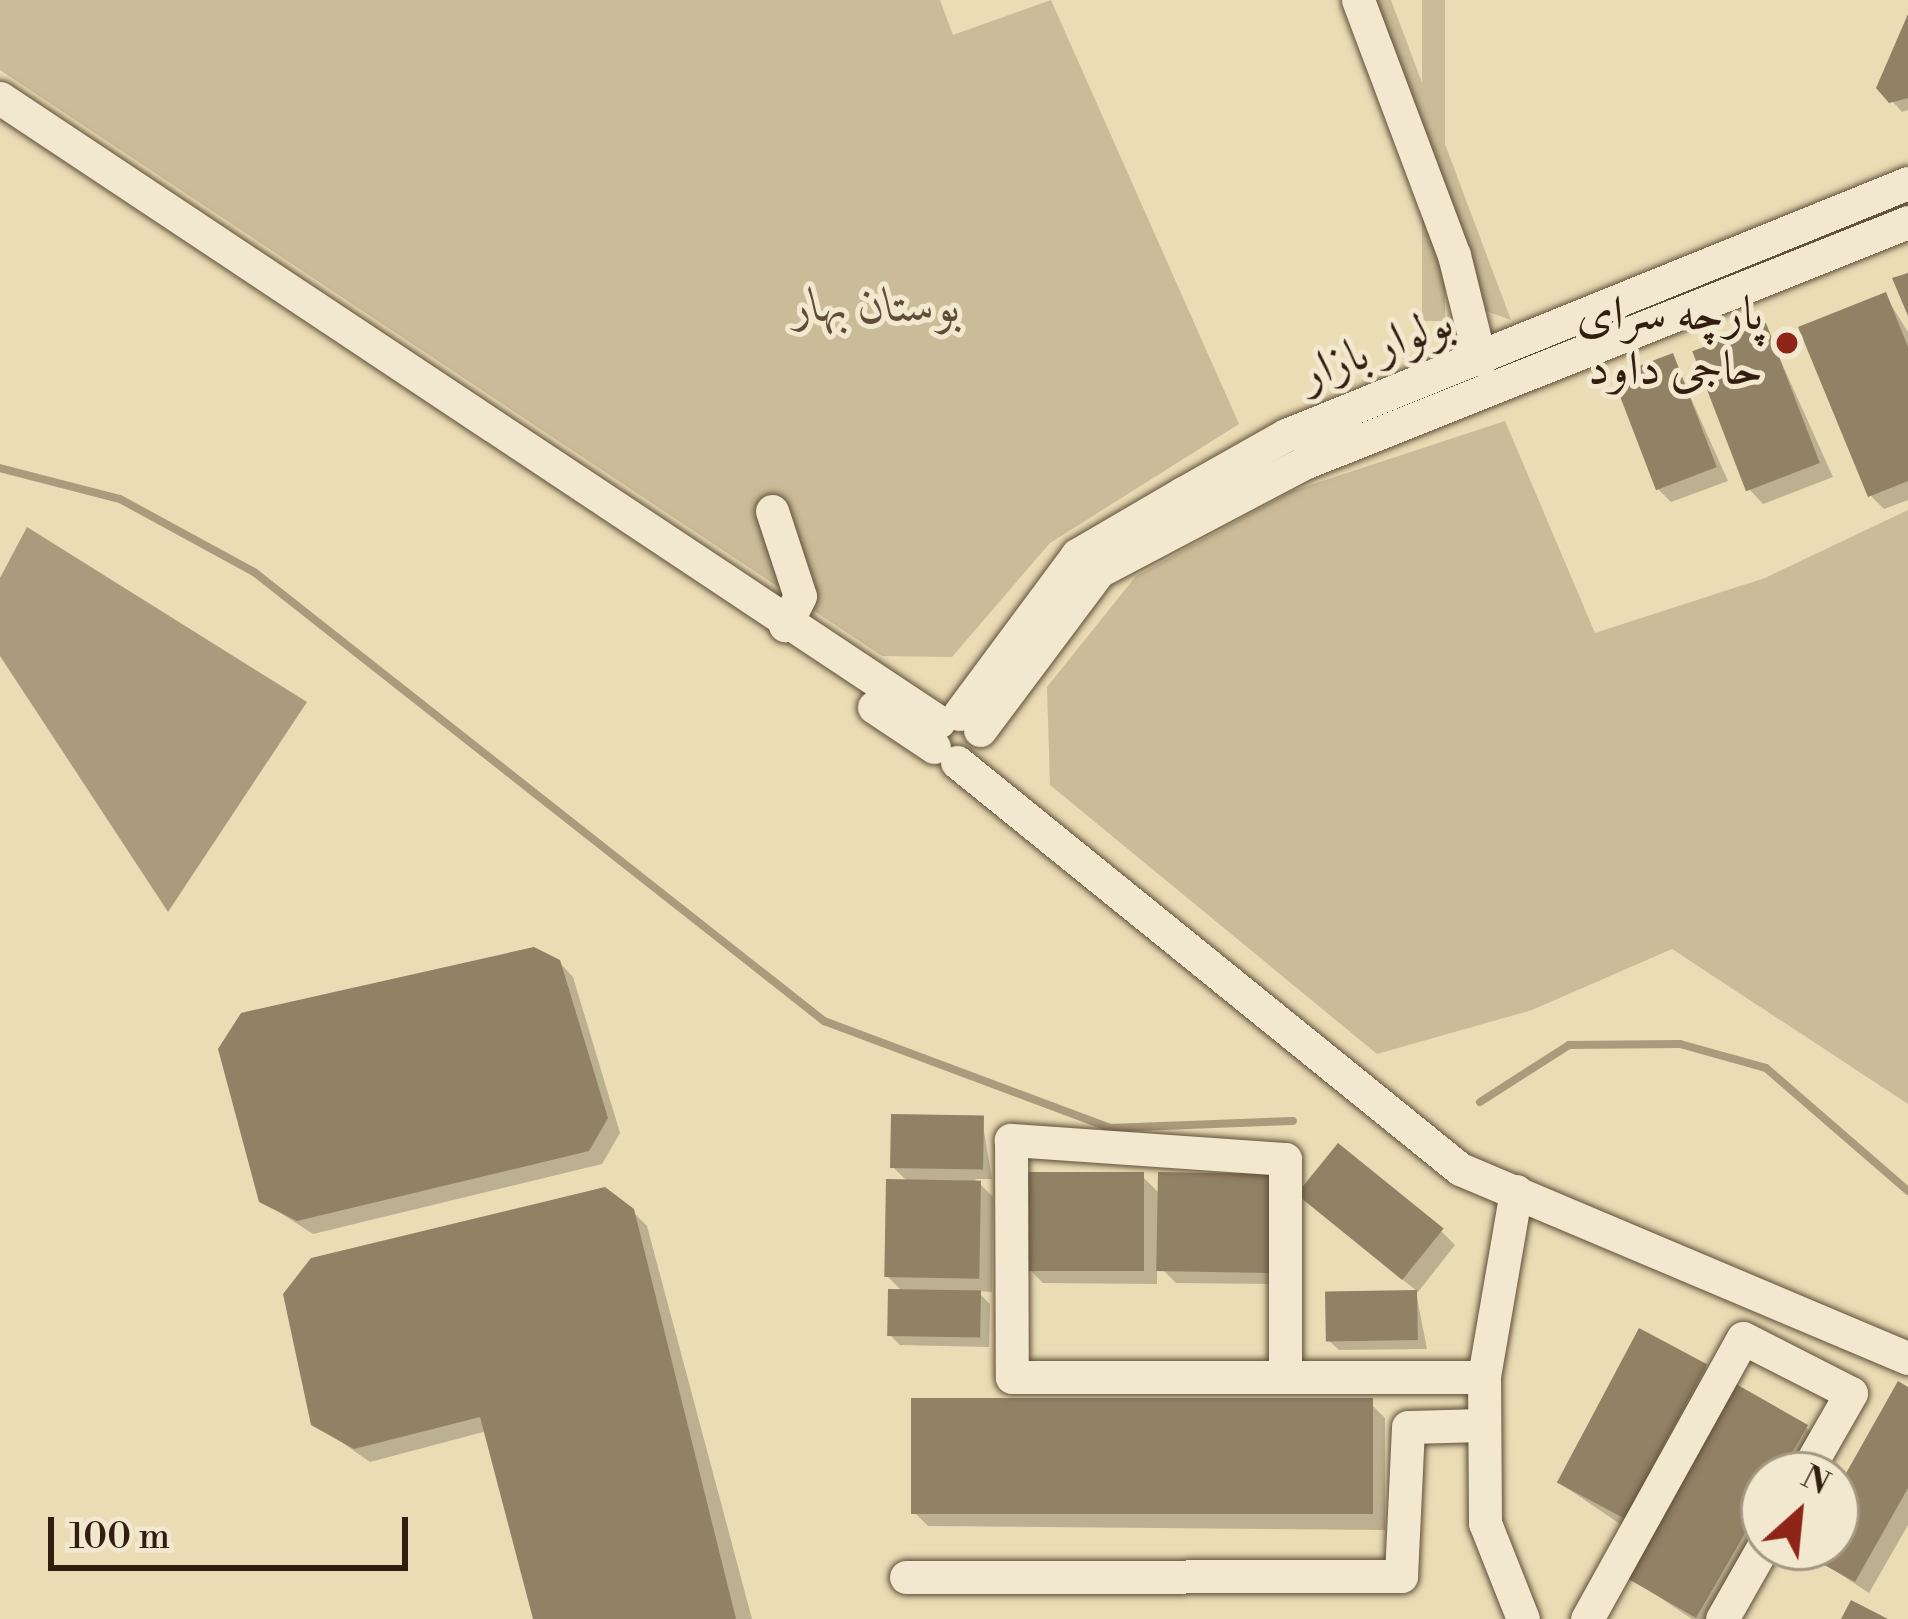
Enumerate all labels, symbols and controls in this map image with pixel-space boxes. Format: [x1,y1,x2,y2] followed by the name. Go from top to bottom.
[793,279,961,337] park label: بوستان بهار
[1576,286,1763,399] place label: پارچه سرای حاجی داود
[1292,294,1462,404] street label: بولوار بازار
[1774,330,1800,356] marker: پارچه سرای حاجی داود
[1740,1451,1860,1571] north arrow
[1794,1457,1836,1505] text: N
[54,1493,414,1567] scale bar
[69,1515,170,1560] text: 100 m

